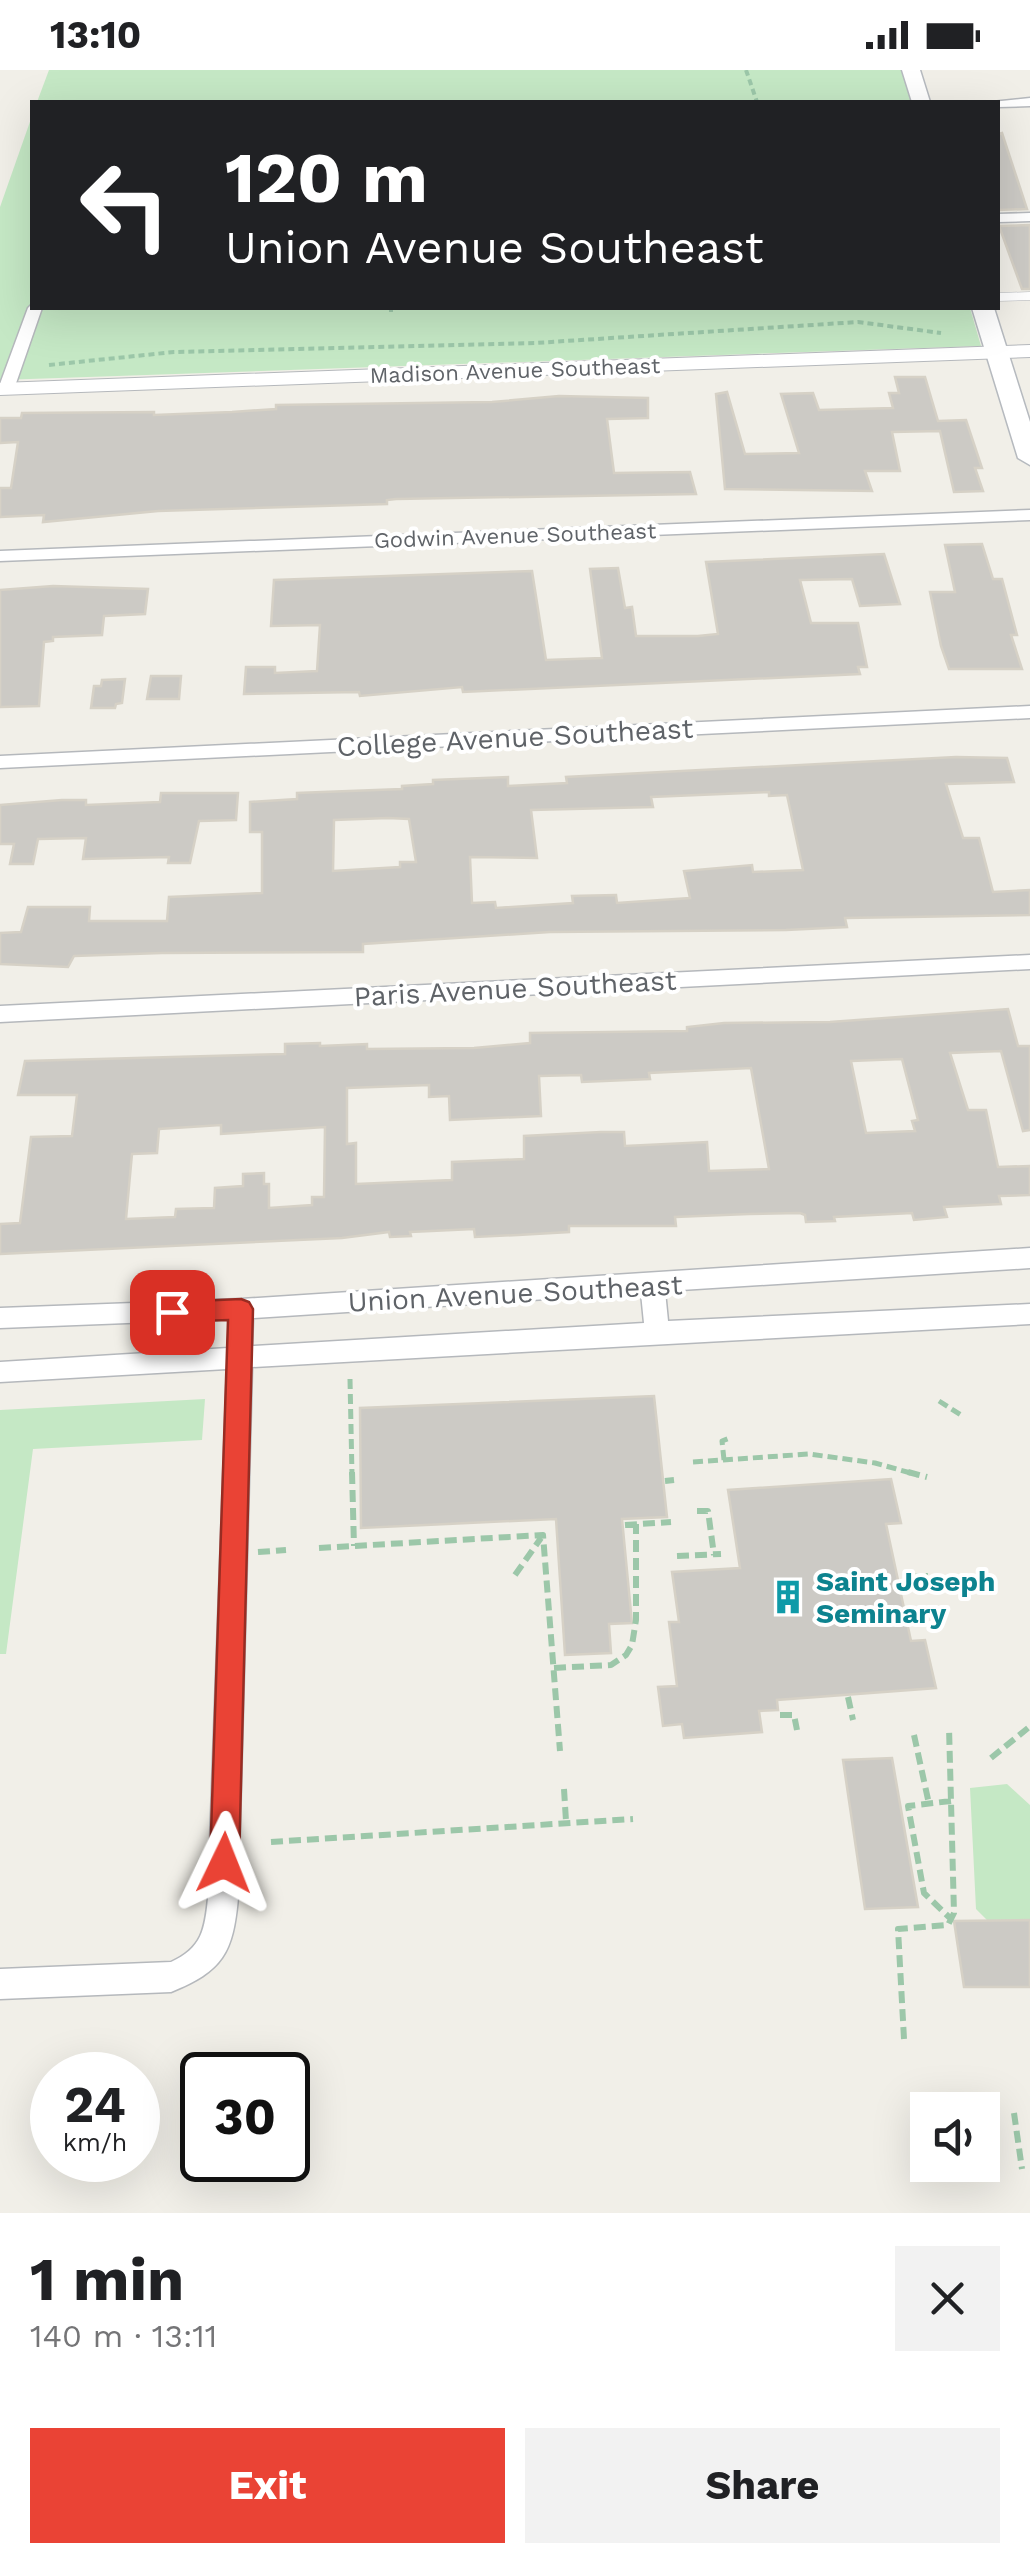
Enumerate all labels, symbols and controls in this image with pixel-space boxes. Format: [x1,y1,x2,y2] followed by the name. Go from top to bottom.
[50,13,141,57] text: 13:10
[225,137,428,219] text: 120 m
[60,140,190,270] icon: left
[225,221,764,274] text: Union Avenue Southeast
[369,353,661,388] street label: Madison Avenue Southeast
[373,518,657,553] street label: Godwin Avenue Southeast
[336,712,694,763] street label: College Avenue Southeast
[353,964,678,1013] street label: Paris Avenue Southeast
[347,1268,684,1319] street label: Union Avenue Southeast
[130,1270,215,1355] pin
[145,1285,200,1340] icon: arrive
[816,1565,995,1630] place label: Saint Joseph Seminary
[769,1578,807,1616] building icon: Saint Joseph Seminary
[172,1811,276,1915] position arrow
[180,2052,310,2182] speed limit sign: 30
[64,2075,126,2134] text: 24
[910,2092,1000,2182] map controls
[910,2092,1000,2182] button: sound
[63,2128,127,2157] text: km/h
[30,2244,184,2315] text: 1 min
[895,2246,1000,2351] button: close
[30,2317,217,2355] text: 140 m · 13:11
[30,2428,505,2543] button: Exit
[525,2428,1000,2543] button: Share

